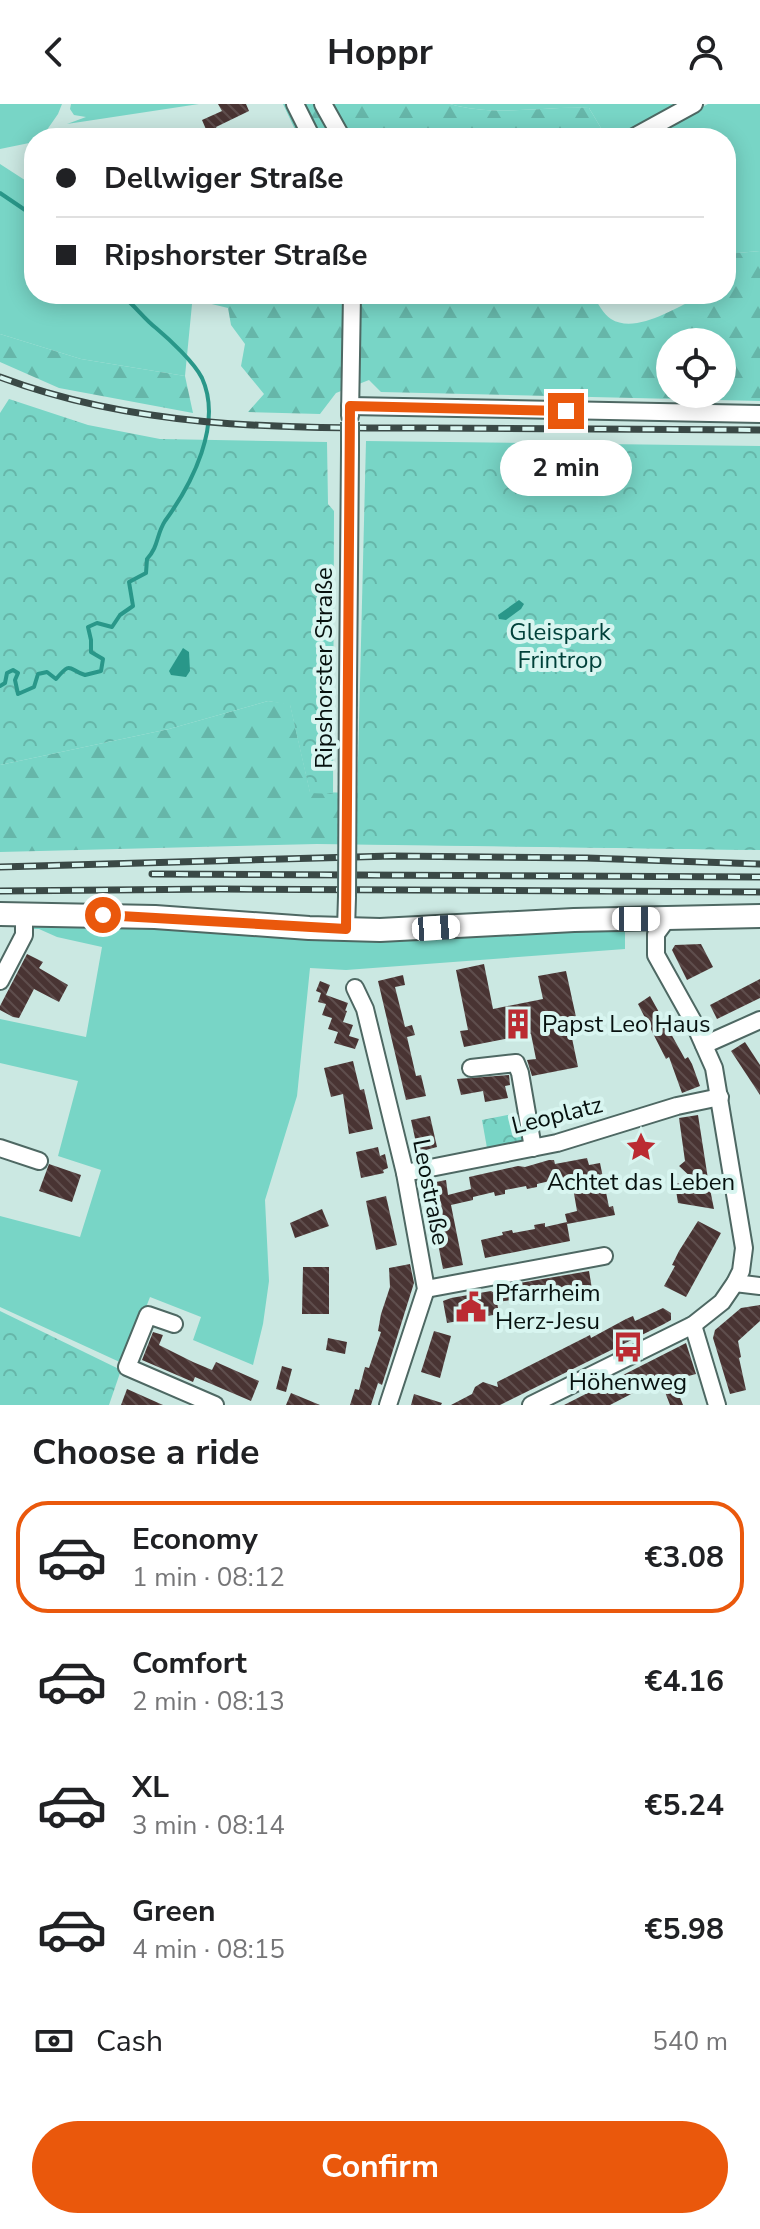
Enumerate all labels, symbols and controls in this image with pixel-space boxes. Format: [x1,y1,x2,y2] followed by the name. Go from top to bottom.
[327,28,433,77] text: Hoppr
[32,30,76,74] icon: back
[684,30,728,74] icon: person
[104,158,344,199] text: Dellwiger Straße
[104,235,367,276] text: Ripshorster Straße
[656,328,736,408] map controls
[656,328,736,408] button: locate
[548,393,584,429] route end
[500,439,632,495] callout: 2 min
[532,450,600,485] text: 2 min
[308,567,340,769] street label: Ripshorster Straße
[509,616,612,676] park label: Gleispark Frintrop
[85,897,121,933] route start
[612,907,660,931] car
[411,914,461,942] car
[501,1007,535,1041] building icon: Papst Leo Haus
[542,1008,711,1040] place label: Papst Leo Haus
[508,1088,606,1142] street label: Leoplatz
[624,1130,658,1164] place icon: Achtet das Leben
[405,1136,457,1248] street label: Leostraße
[547,1166,735,1198] place label: Achtet das Leben
[495,1277,600,1337] place label: Pfarrheim Herz-Jesu
[454,1290,488,1324] public building icon: Pfarrheim Herz-Jesu
[611,1330,645,1364] bus stop icon: Höhenweg
[569,1366,687,1398] place label: Höhenweg
[32,1428,260,1477] text: Choose a ride
[132,1519,258,1560] text: Economy
[36,1521,108,1593] icon: car
[645,1537,724,1578] text: €3.08
[132,1560,285,1595] text: 1 min · 08:12
[132,1643,247,1684] text: Comfort
[36,1645,108,1717] icon: car
[645,1661,724,1702] text: €4.16
[132,1684,285,1719] text: 2 min · 08:13
[132,1767,169,1808] text: XL
[36,1769,108,1841] icon: car
[645,1785,724,1826] text: €5.24
[132,1808,285,1843] text: 3 min · 08:14
[132,1891,216,1932] text: Green
[36,1893,108,1965] icon: car
[645,1909,724,1950] text: €5.98
[132,1932,285,1967] text: 4 min · 08:15
[32,2019,76,2063] icon: cash
[96,2021,163,2062] text: Cash
[652,2024,728,2059] text: 540 m
[32,2121,728,2213] button: Confirm

